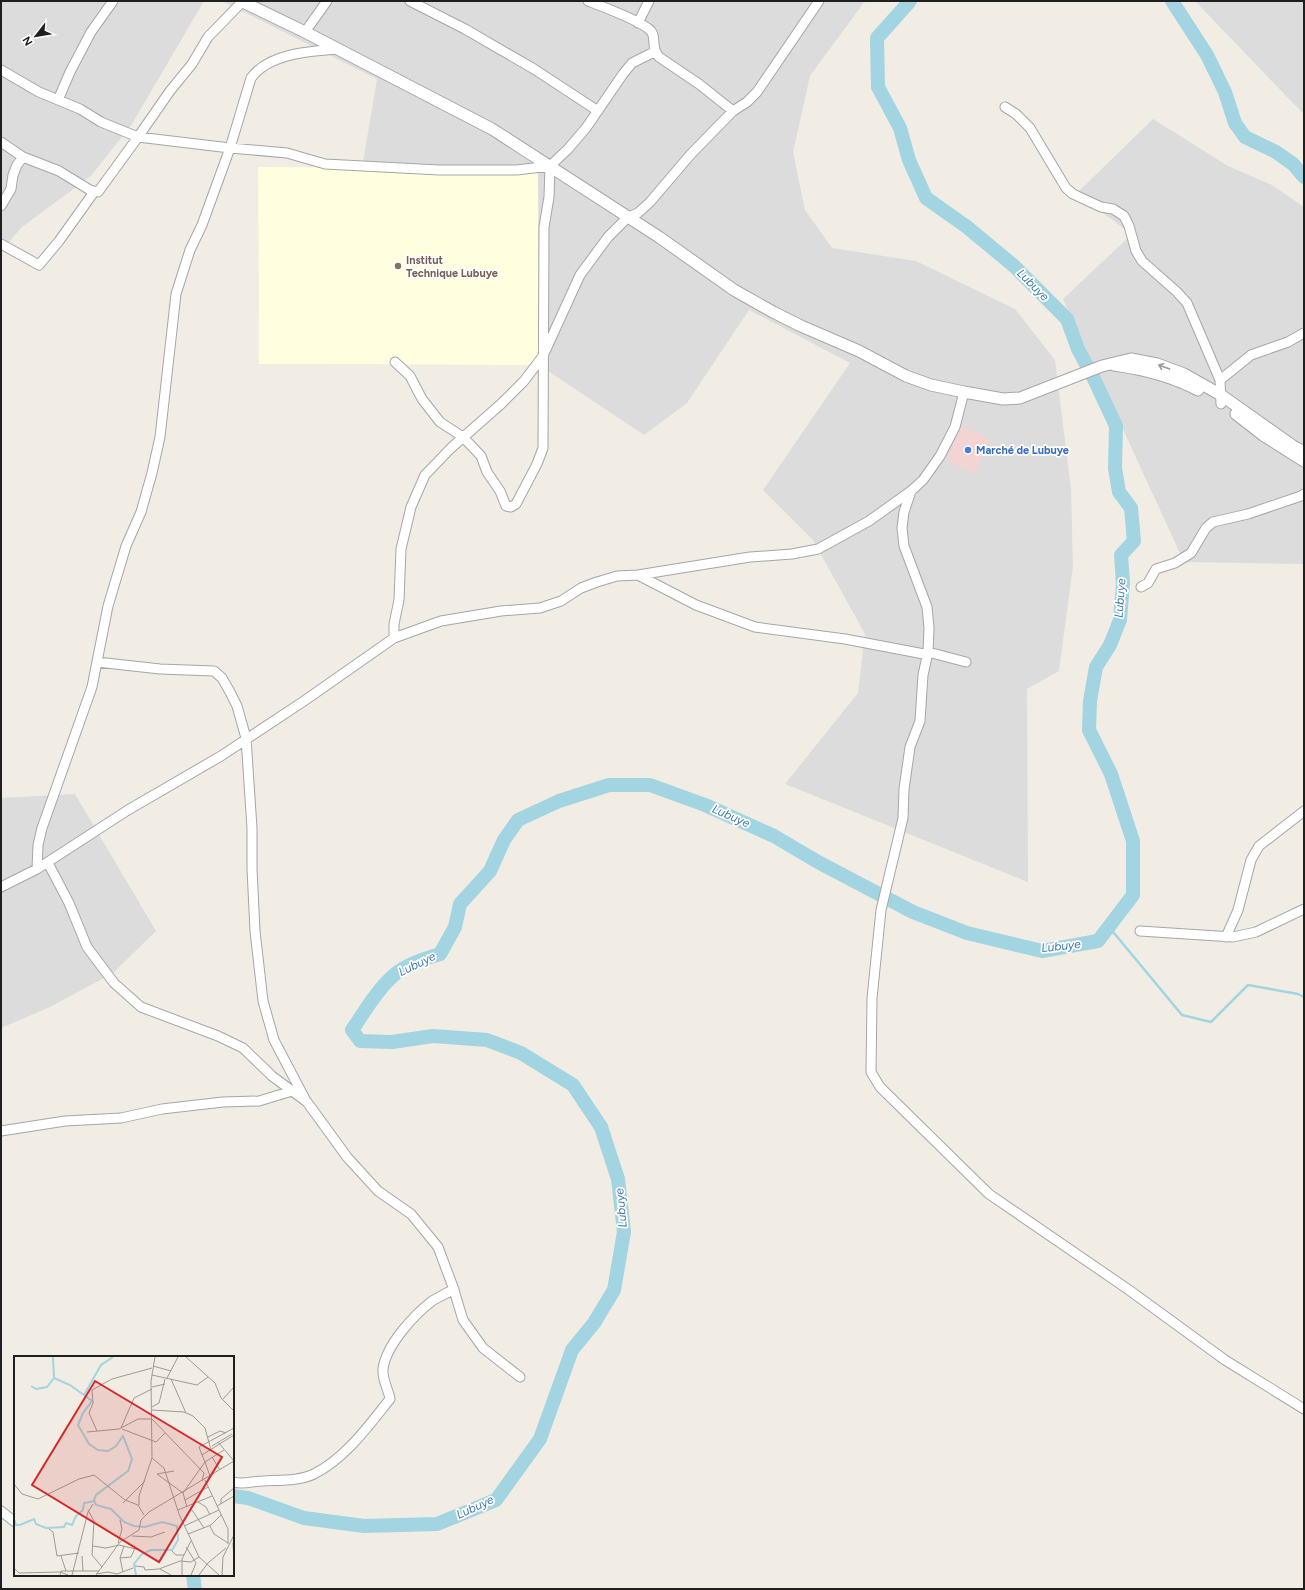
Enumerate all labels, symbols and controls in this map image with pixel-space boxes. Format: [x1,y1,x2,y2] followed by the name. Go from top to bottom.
[16,16,56,56] north arrow
[20,34,36,48] text: N
[406,254,498,280] place label: Institut Technique Lubuye
[393,261,403,271] marker: Institut Technique Lubuye
[1014,266,1052,304] water label: Lubuye
[1158,362,1170,370] one-way arrow
[976,444,1069,457] place label: Marché de Lubuye
[963,445,973,455] marker: Marché de Lubuye
[1112,577,1128,618] water label: Lubuye
[710,802,752,831] water label: Lubuye
[1041,937,1082,955] water label: Lubuye
[396,949,438,979] water label: Lubuye
[612,1187,630,1228] water label: Lubuye
[14,1356,234,1576] inset map
[454,1492,496,1522] water label: Lubuye

